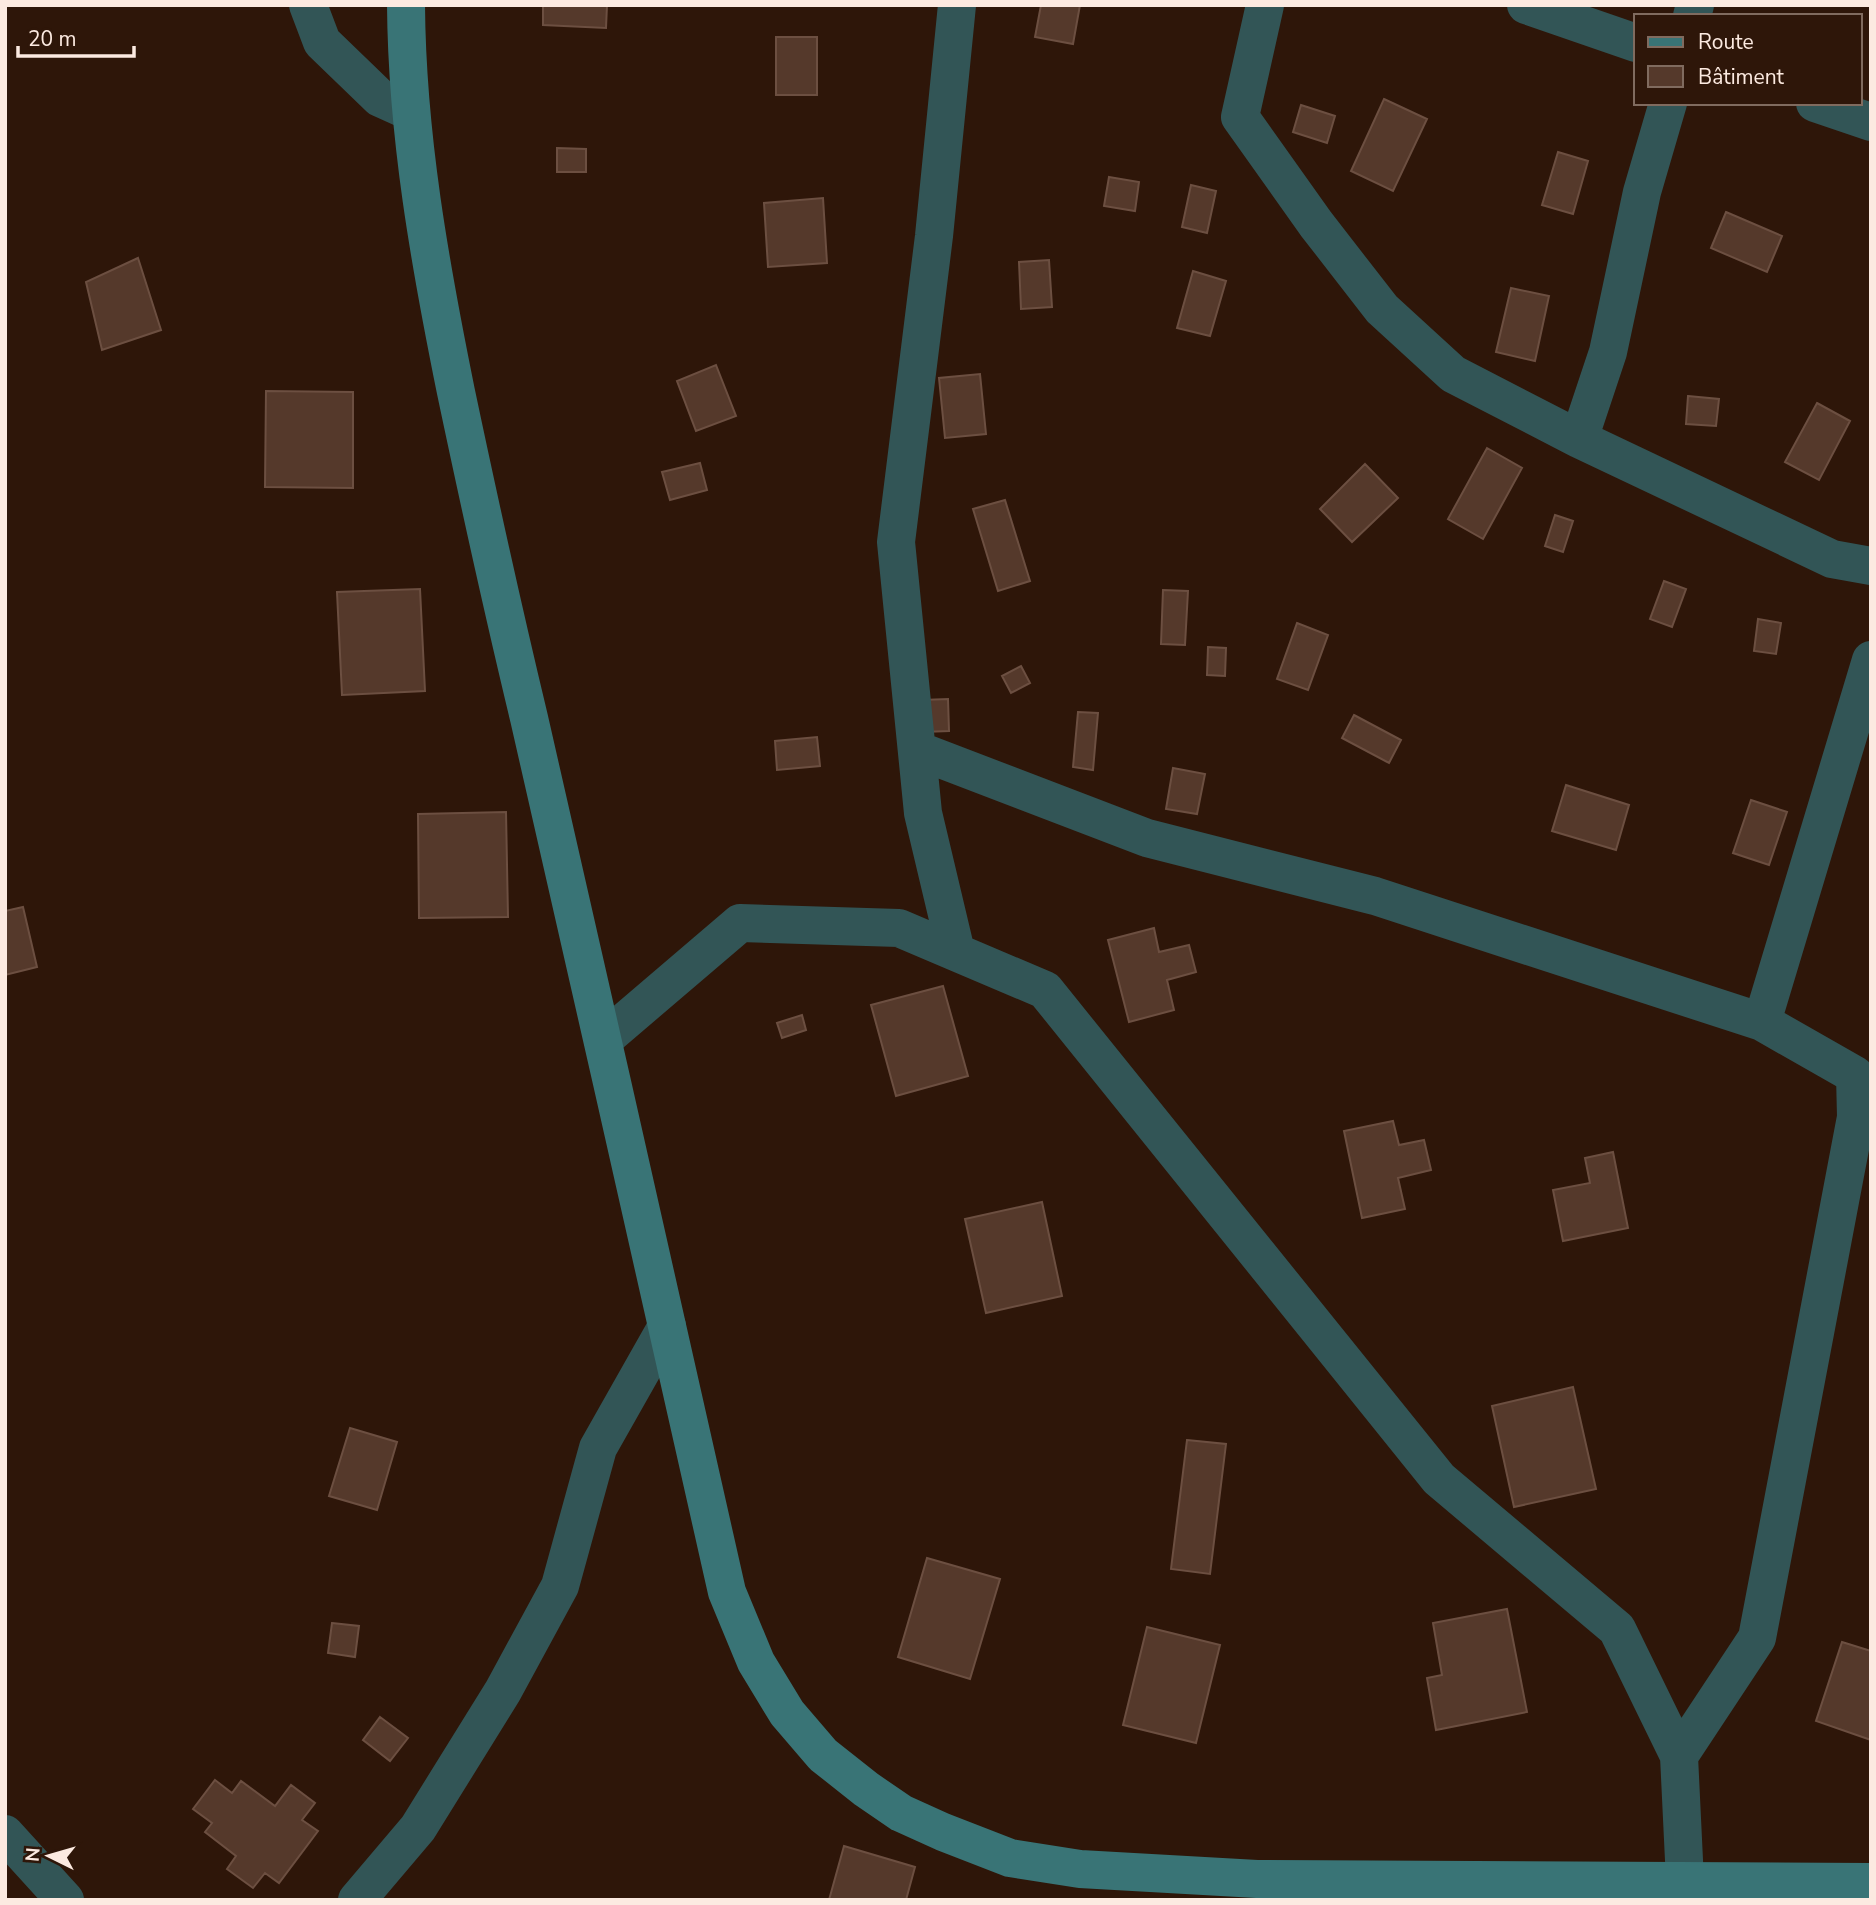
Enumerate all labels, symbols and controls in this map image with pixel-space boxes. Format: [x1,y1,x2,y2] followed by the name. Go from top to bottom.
[18,14,133,58] scale bar
[1634,14,1862,105] legend
[28,25,77,53] text: 20 m
[1698,28,1754,56] text: Route
[1698,63,1785,91] text: Bâtiment
[14,1821,84,1891] north arrow
[19,1846,47,1863] text: N

